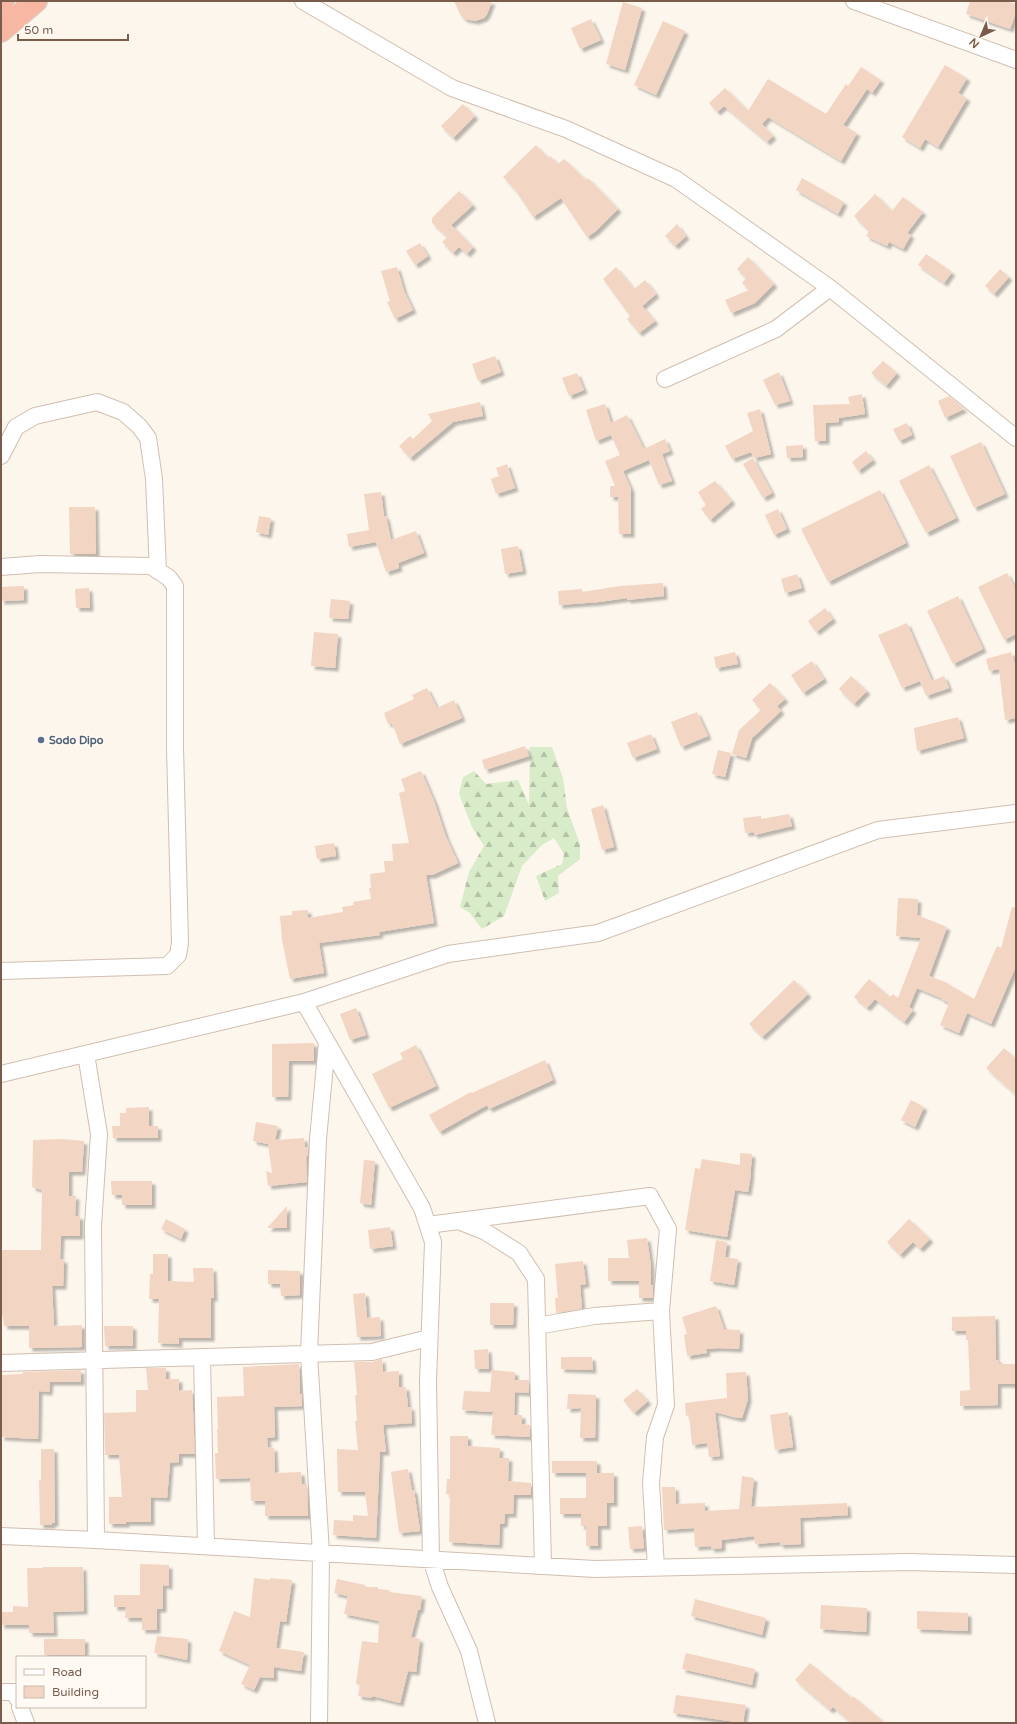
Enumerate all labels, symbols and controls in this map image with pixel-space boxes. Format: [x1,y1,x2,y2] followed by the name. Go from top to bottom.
[18,16,128,42] scale bar
[961,16,1001,56] north arrow
[24,23,53,37] text: 50 m
[967,35,982,51] text: N
[49,734,104,748] place label: Sodo Dipo
[36,735,46,745] marker: Sodo Dipo
[16,1656,146,1708] legend
[52,1665,82,1679] text: Road
[52,1685,99,1699] text: Building

